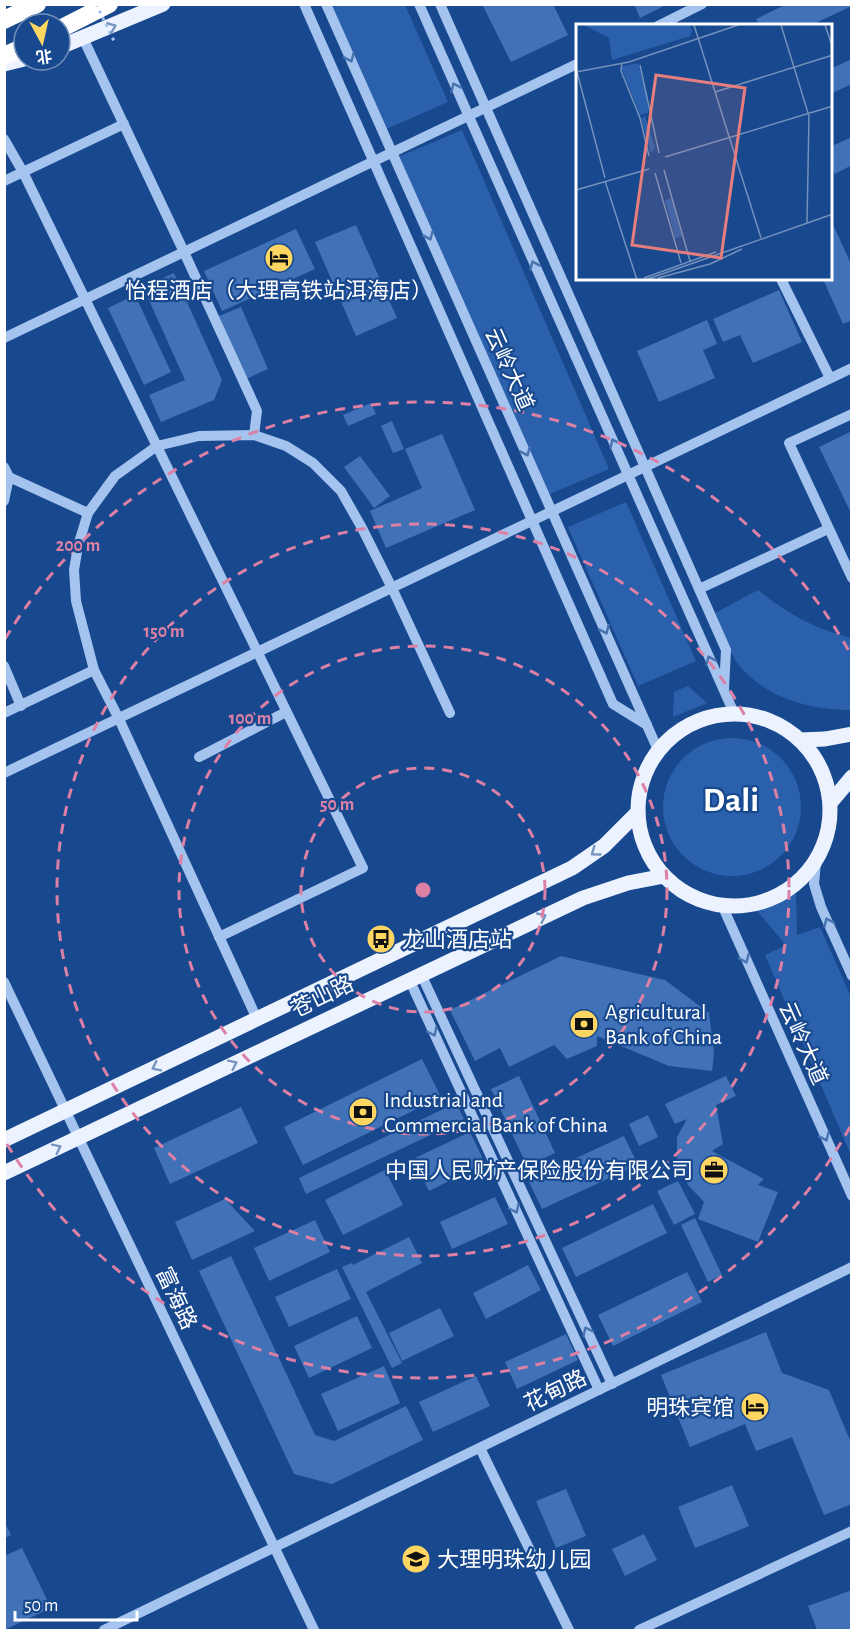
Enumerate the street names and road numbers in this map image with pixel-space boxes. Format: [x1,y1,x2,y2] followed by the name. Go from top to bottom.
[481,324,538,414] street label: 云岭大道
[288,972,357,1021] street label: 苍山路
[775,998,832,1088] street label: 云岭大道
[152,1263,201,1333] street label: 富海路
[521,1366,590,1415] street label: 花甸路

